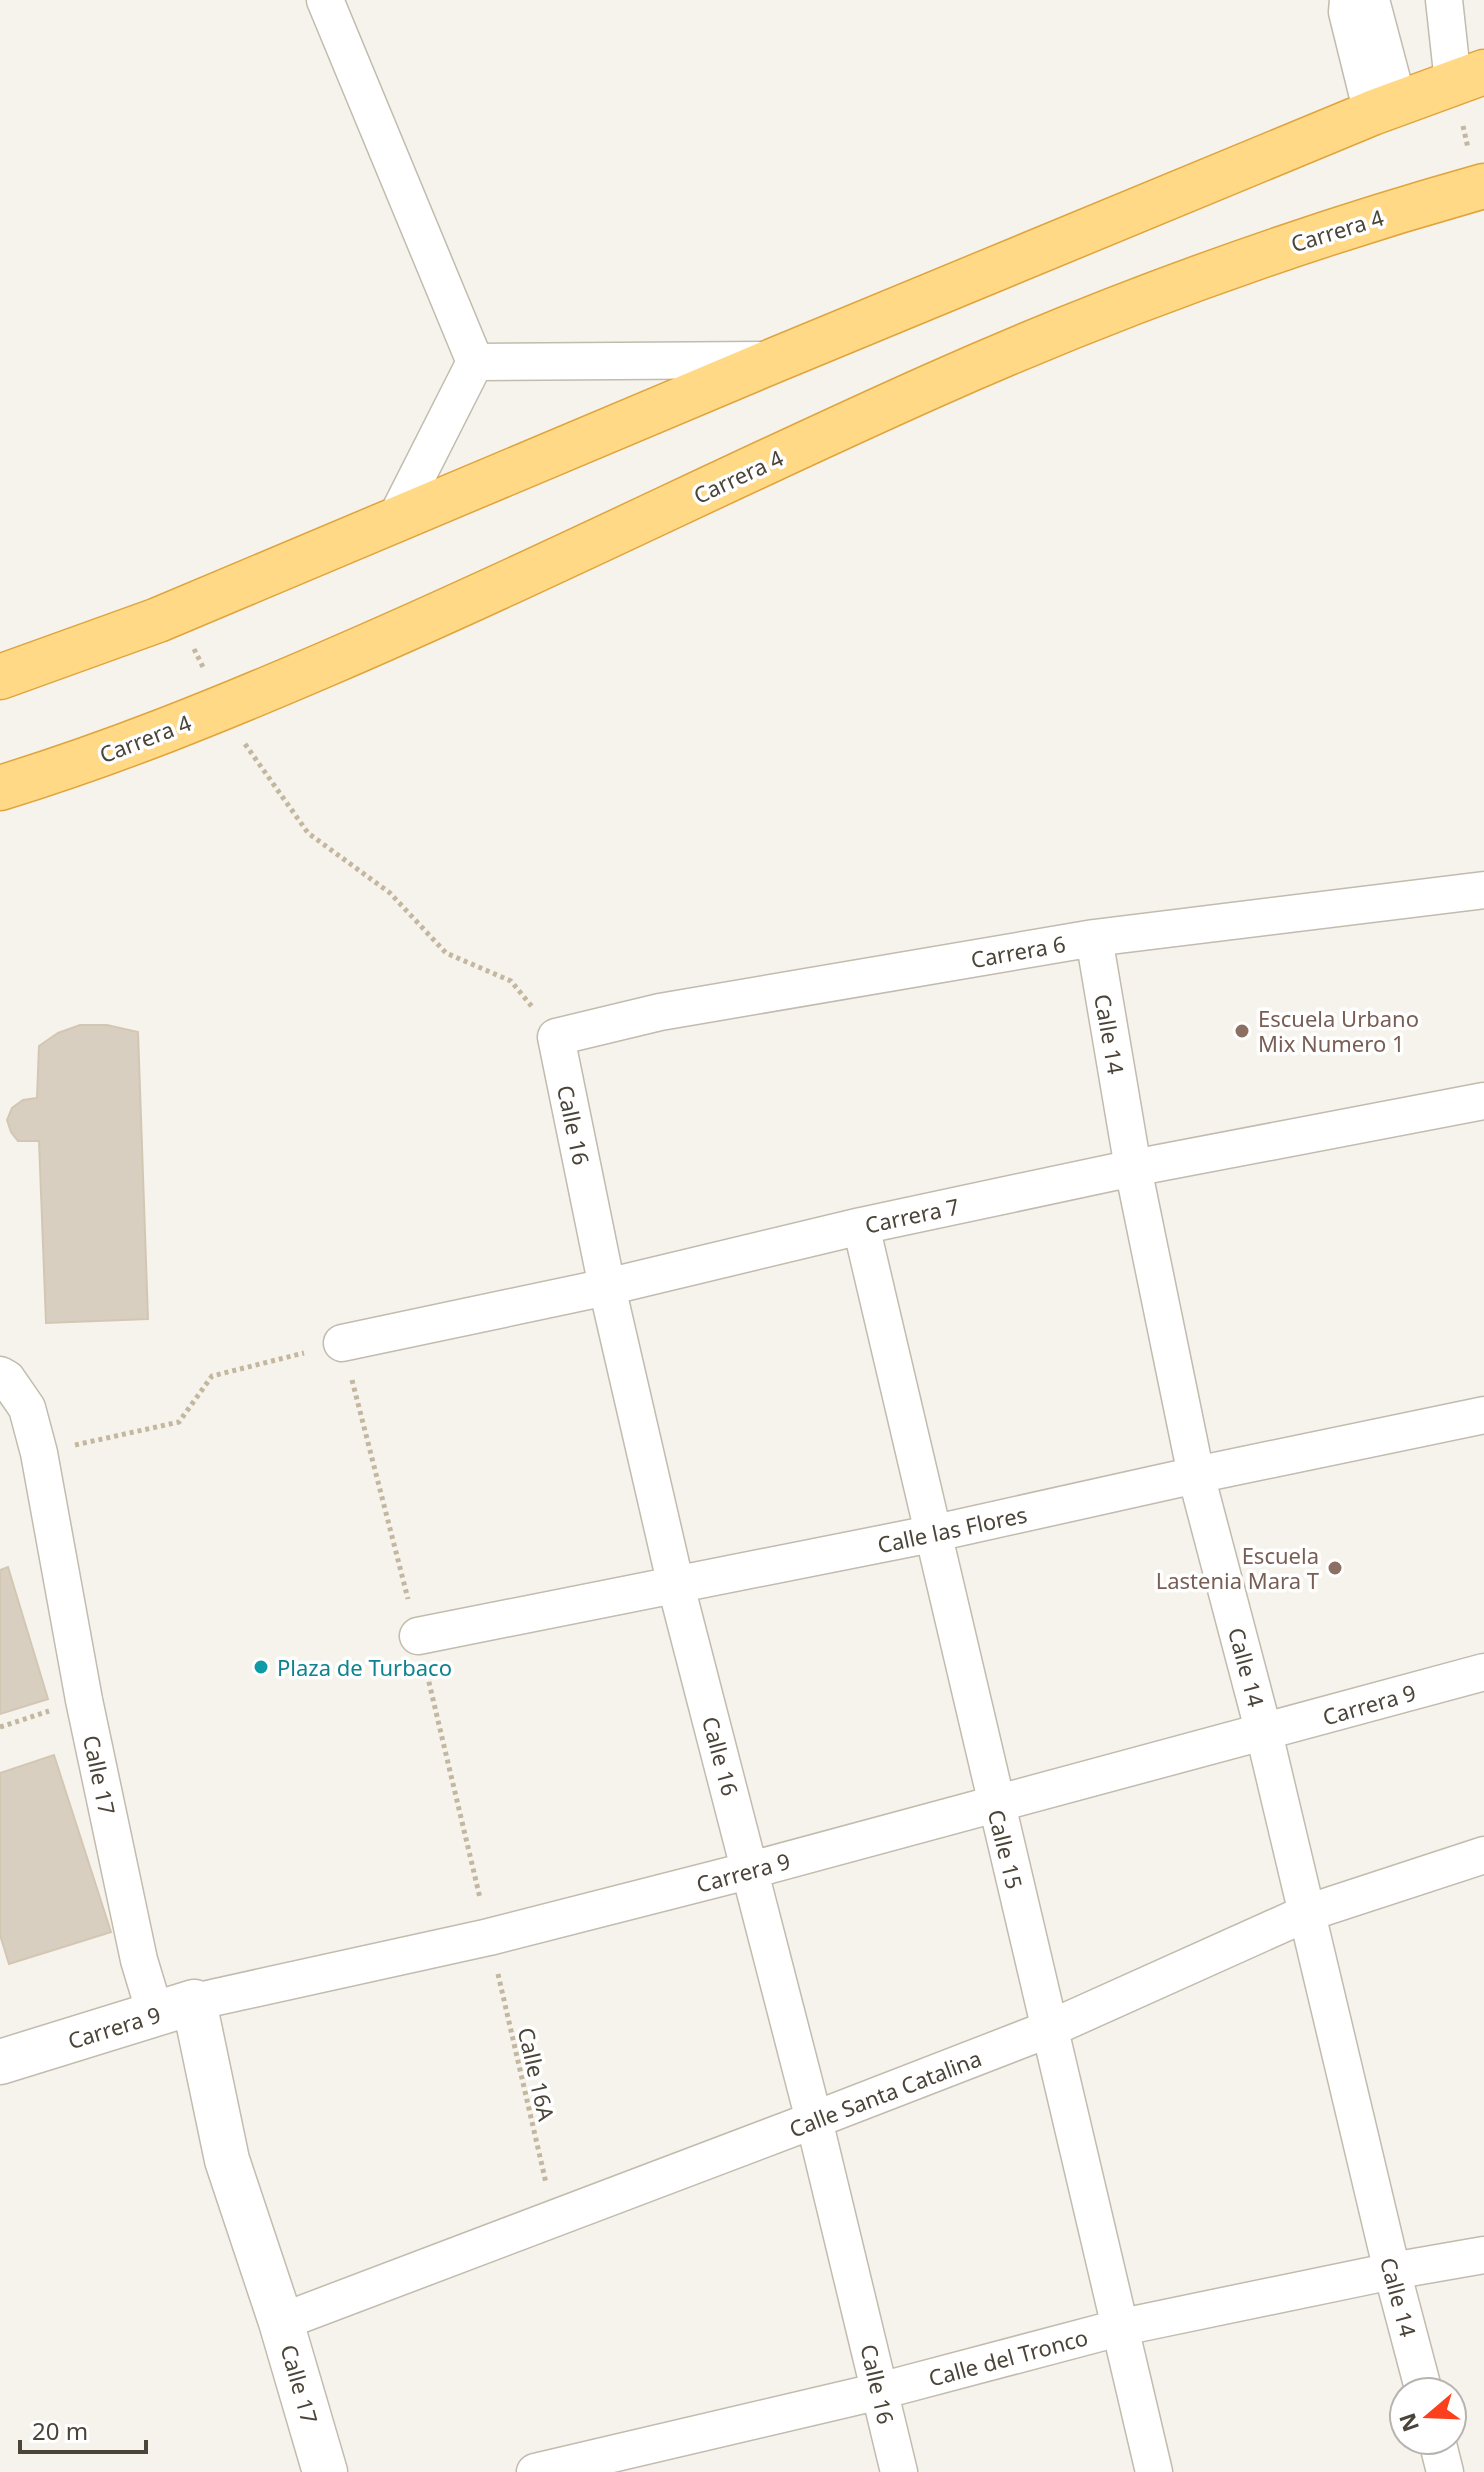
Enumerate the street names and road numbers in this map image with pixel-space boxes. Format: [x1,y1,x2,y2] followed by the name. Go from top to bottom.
[1287,202,1388,258] street label: Carrera 4
[688,442,788,510] street label: Carrera 4
[95,707,195,769] street label: Carrera 4
[968,928,1068,974] street label: Carrera 6
[1088,992,1132,1077] street label: Calle 14
[551,1082,597,1168] street label: Calle 16
[862,1190,962,1240] street label: Carrera 7
[875,1499,1029,1559] street label: Calle las Flores
[1222,1624,1272,1710] street label: Calle 14
[1319,1676,1419,1732] street label: Carrera 9
[696,1713,746,1799] street label: Calle 16
[77,1732,123,1818] street label: Calle 17
[982,1806,1030,1892] street label: Calle 15
[693,1845,793,1899] street label: Carrera 9
[64,1999,164,2055] street label: Carrera 9
[512,2024,563,2125] street label: Calle 16A
[785,2043,985,2143] street label: Calle Santa Catalina
[1374,2254,1424,2340] street label: Calle 14
[925,2321,1091,2393] street label: Calle del Tronco
[274,2341,326,2427] street label: Calle 17
[854,2341,902,2427] street label: Calle 16

